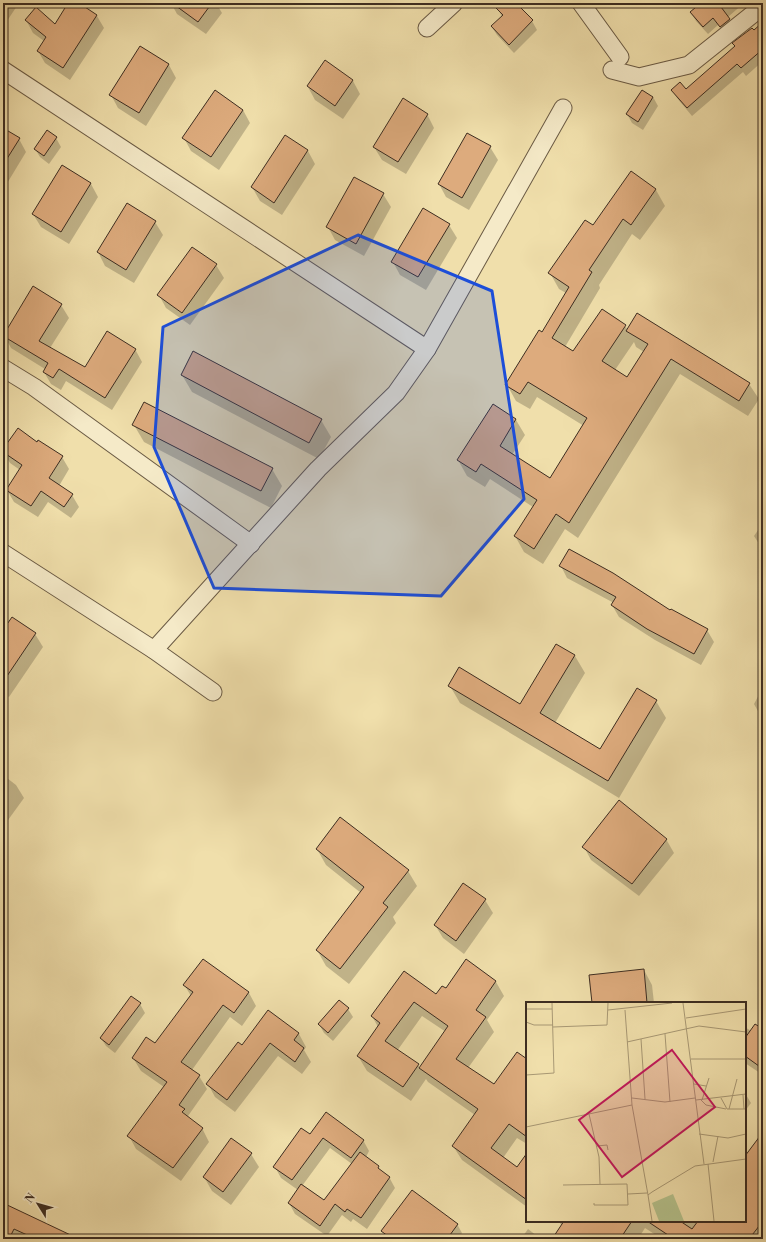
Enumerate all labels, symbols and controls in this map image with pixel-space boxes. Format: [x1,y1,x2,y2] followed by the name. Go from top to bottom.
[526,1002,746,1222] inset map
[18,1184,58,1224] north arrow
[23,1191,39,1206] text: N

